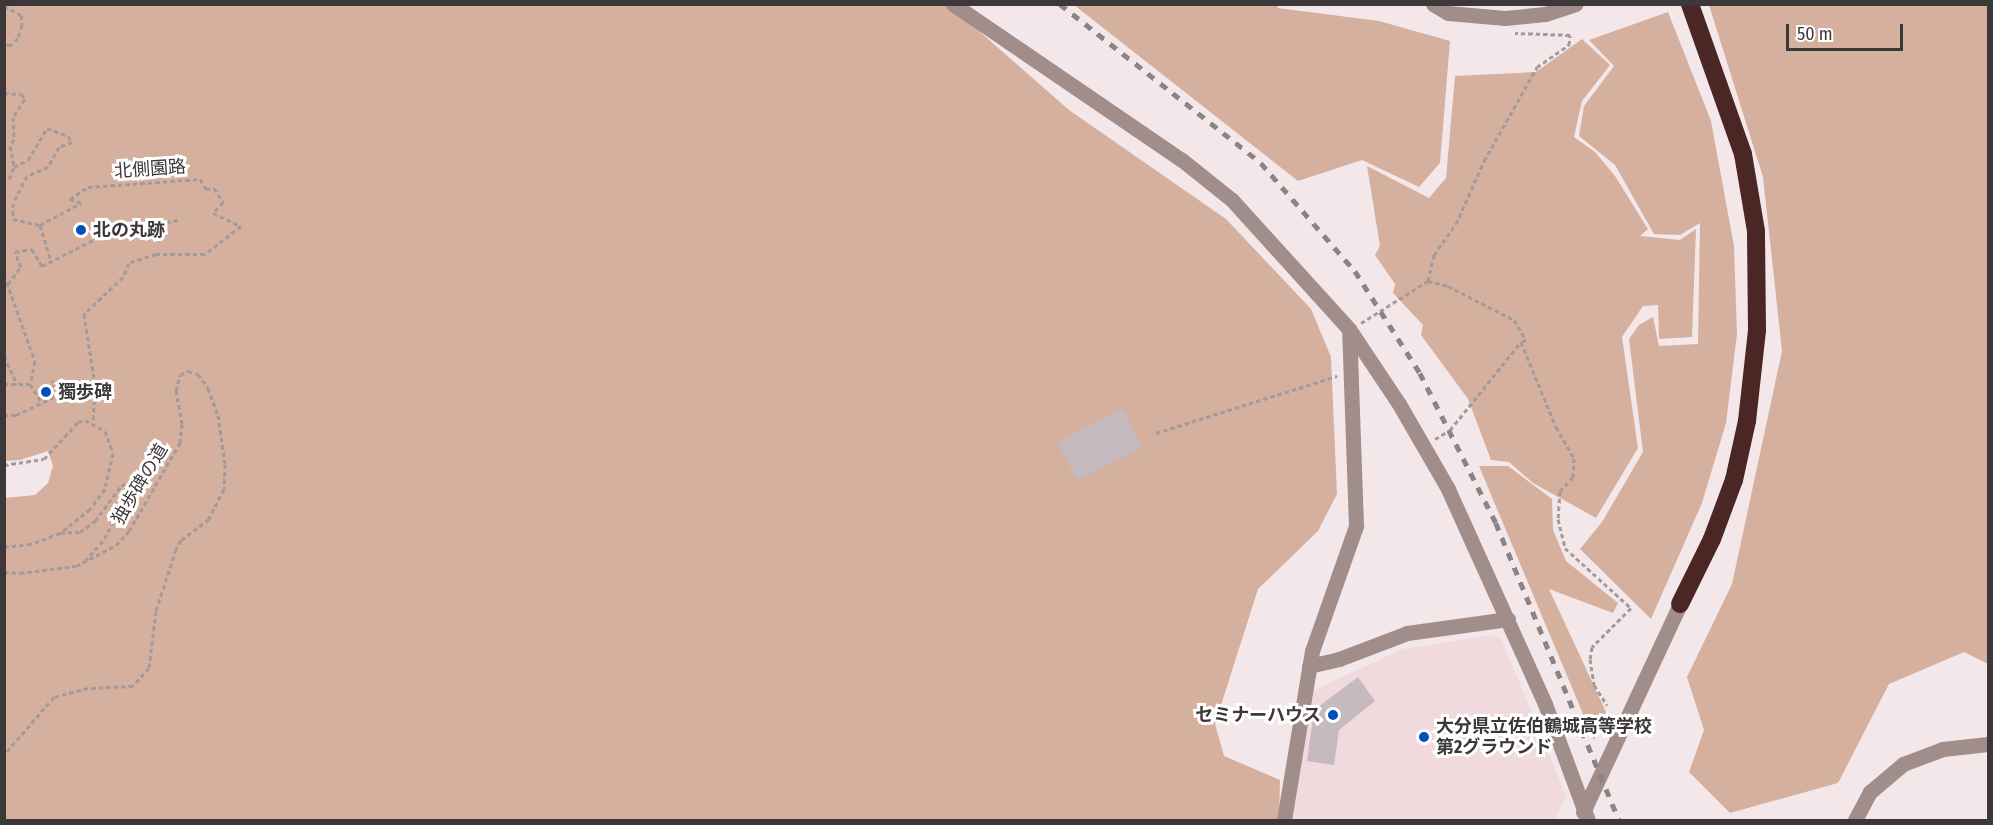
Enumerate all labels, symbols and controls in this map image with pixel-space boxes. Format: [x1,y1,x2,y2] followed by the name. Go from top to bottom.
[1789,12,1906,50] scale bar
[1797,23,1833,45] text: 50 m
[113,156,187,182] street label: 北側園路
[93,219,165,241] place label: 北の丸跡
[74,223,88,237] marker: 北の丸跡
[58,381,112,403] place label: 獨歩碑
[39,385,53,399] marker: 獨歩碑
[108,440,172,528] street label: 独歩碑の道
[1195,704,1321,726] place label: セミナーハウス
[1326,708,1340,722] marker: セミナーハウス
[1436,716,1652,758] place label: 大分県立佐伯鶴城高等学校 第2グラウンド
[1417,730,1431,744] marker: 大分県立佐伯鶴城高等学校 第2グラウンド

